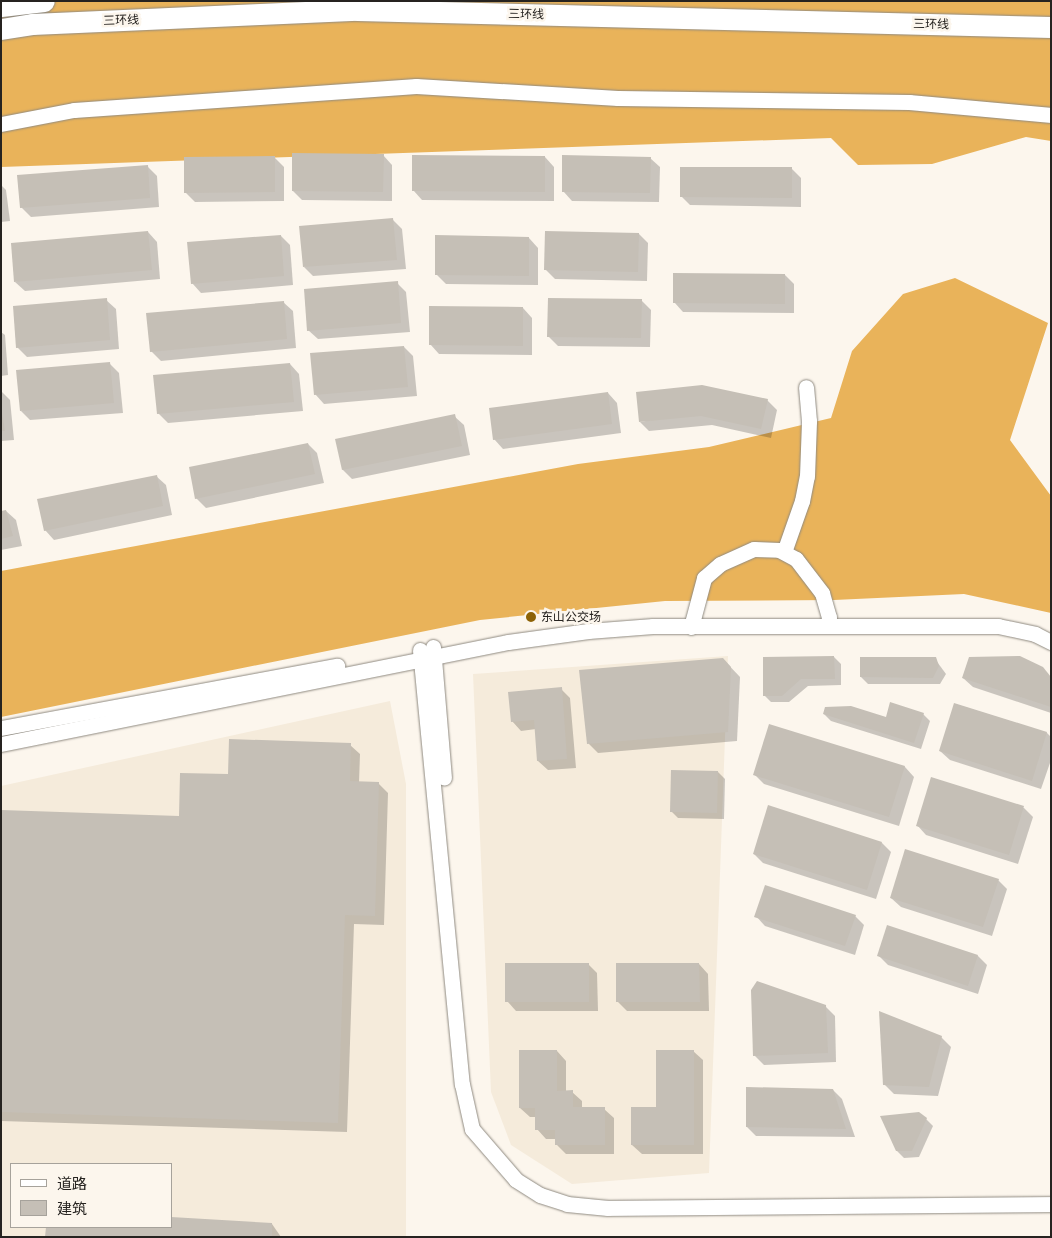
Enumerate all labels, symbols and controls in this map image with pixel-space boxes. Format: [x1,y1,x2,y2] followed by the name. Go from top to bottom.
[508,6,544,22] street label: 三环线
[103,12,139,28] street label: 三环线
[913,16,949,32] street label: 三环线
[541,610,601,624] place label: 东山公交场
[525,611,537,623] marker: 东山公交场
[10,1163,172,1228] legend
[57,1174,87,1192] text: 道路
[57,1199,87,1217] text: 建筑

